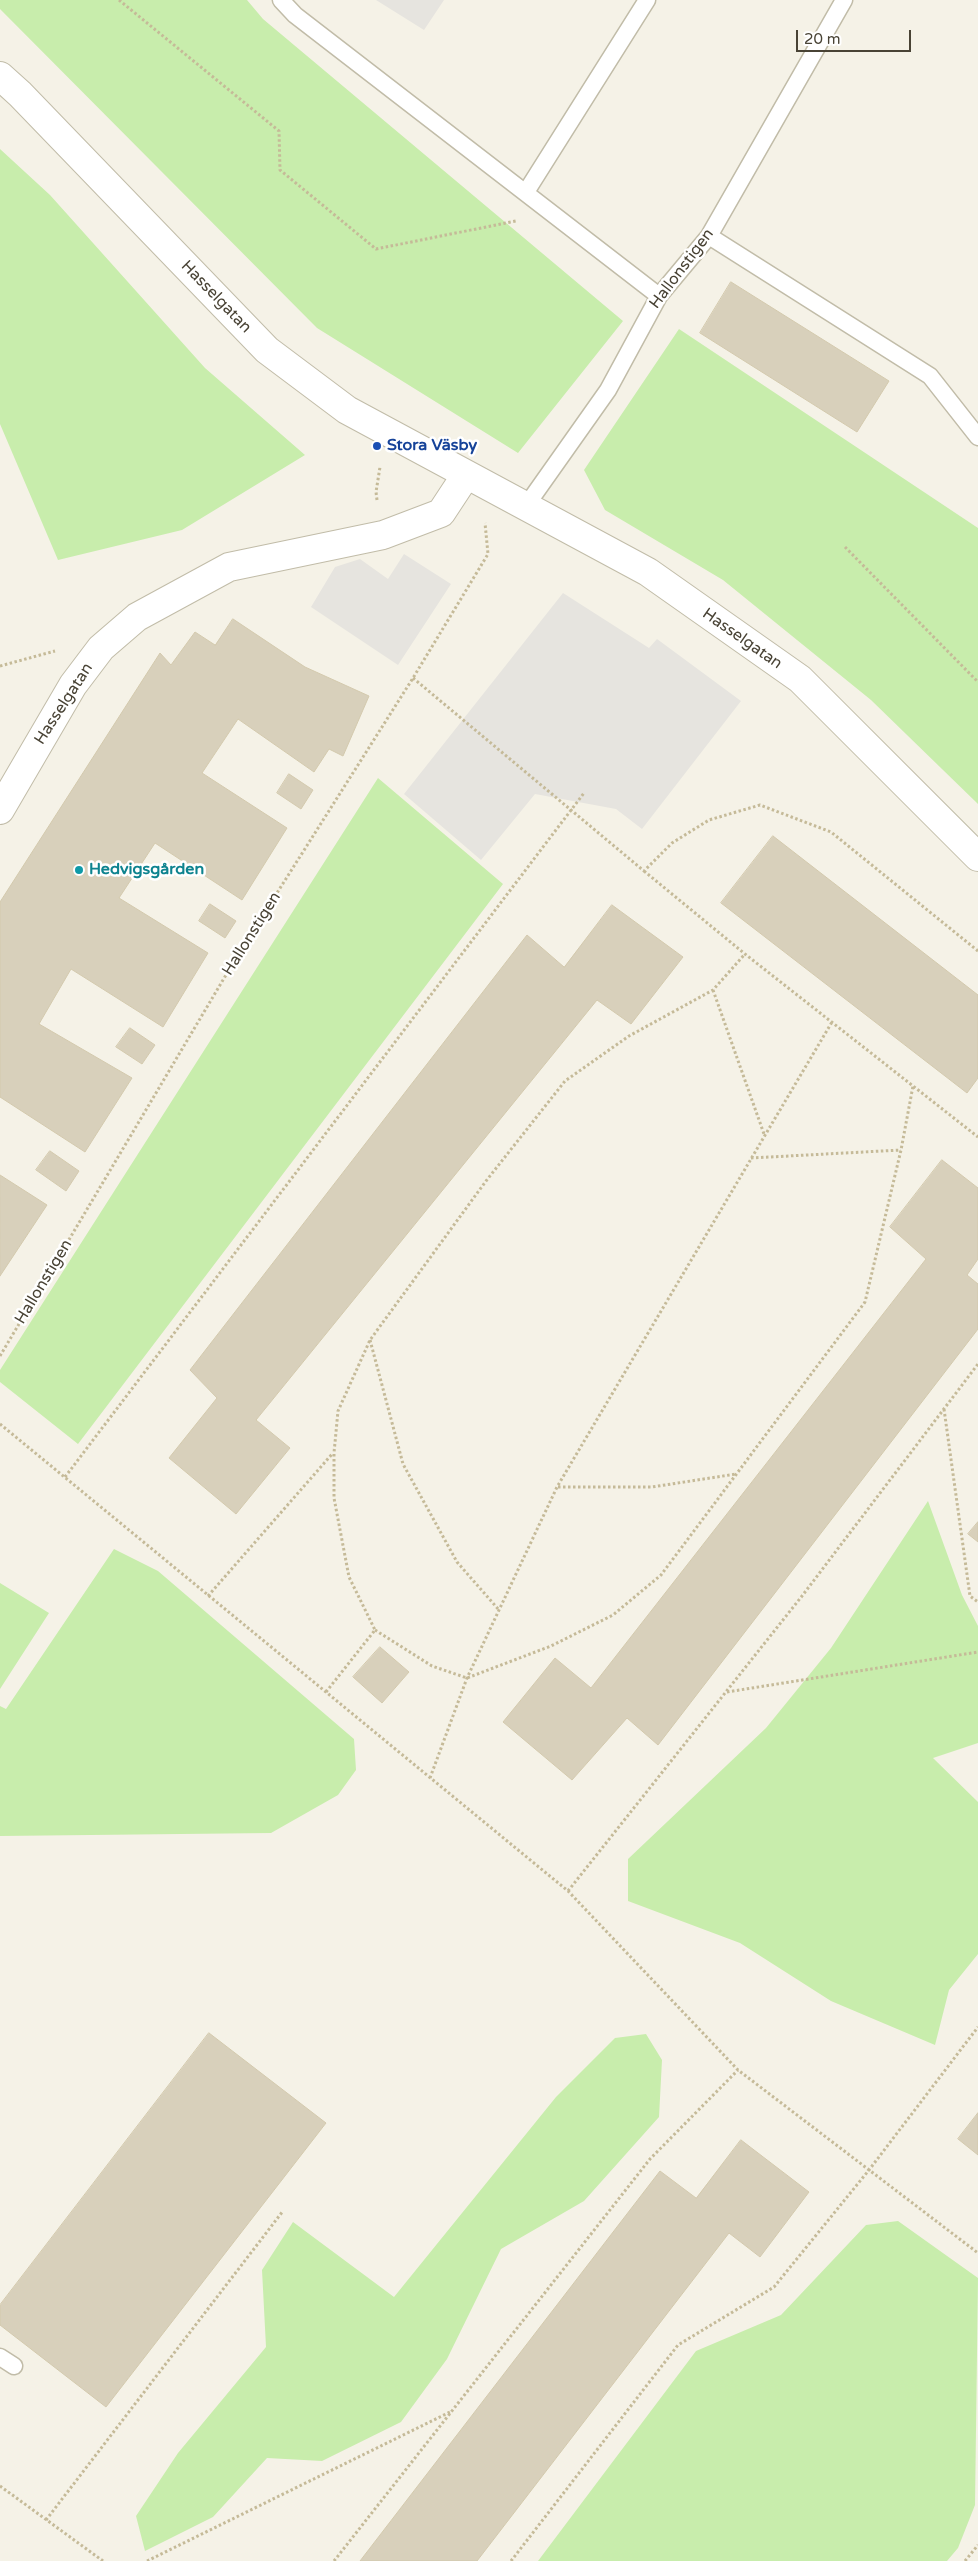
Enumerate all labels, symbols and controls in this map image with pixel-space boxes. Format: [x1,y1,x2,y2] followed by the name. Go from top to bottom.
[798,20,913,52] scale bar
[804,30,841,48] text: 20 m
[646,225,718,313] street label: Hallonstigen
[177,257,255,337] street label: Hasselgatan
[387,436,477,456] place label: Stora Väsby
[371,440,383,452] marker: Stora Väsby
[698,604,786,674] street label: Hasselgatan
[31,660,97,748] street label: Hasselgatan
[89,860,204,880] place label: Hedvigsgården
[73,864,85,876] marker: Hedvigsgården
[219,889,285,979] street label: Hallonstigen
[11,1236,77,1328] street label: Hallonstigen

